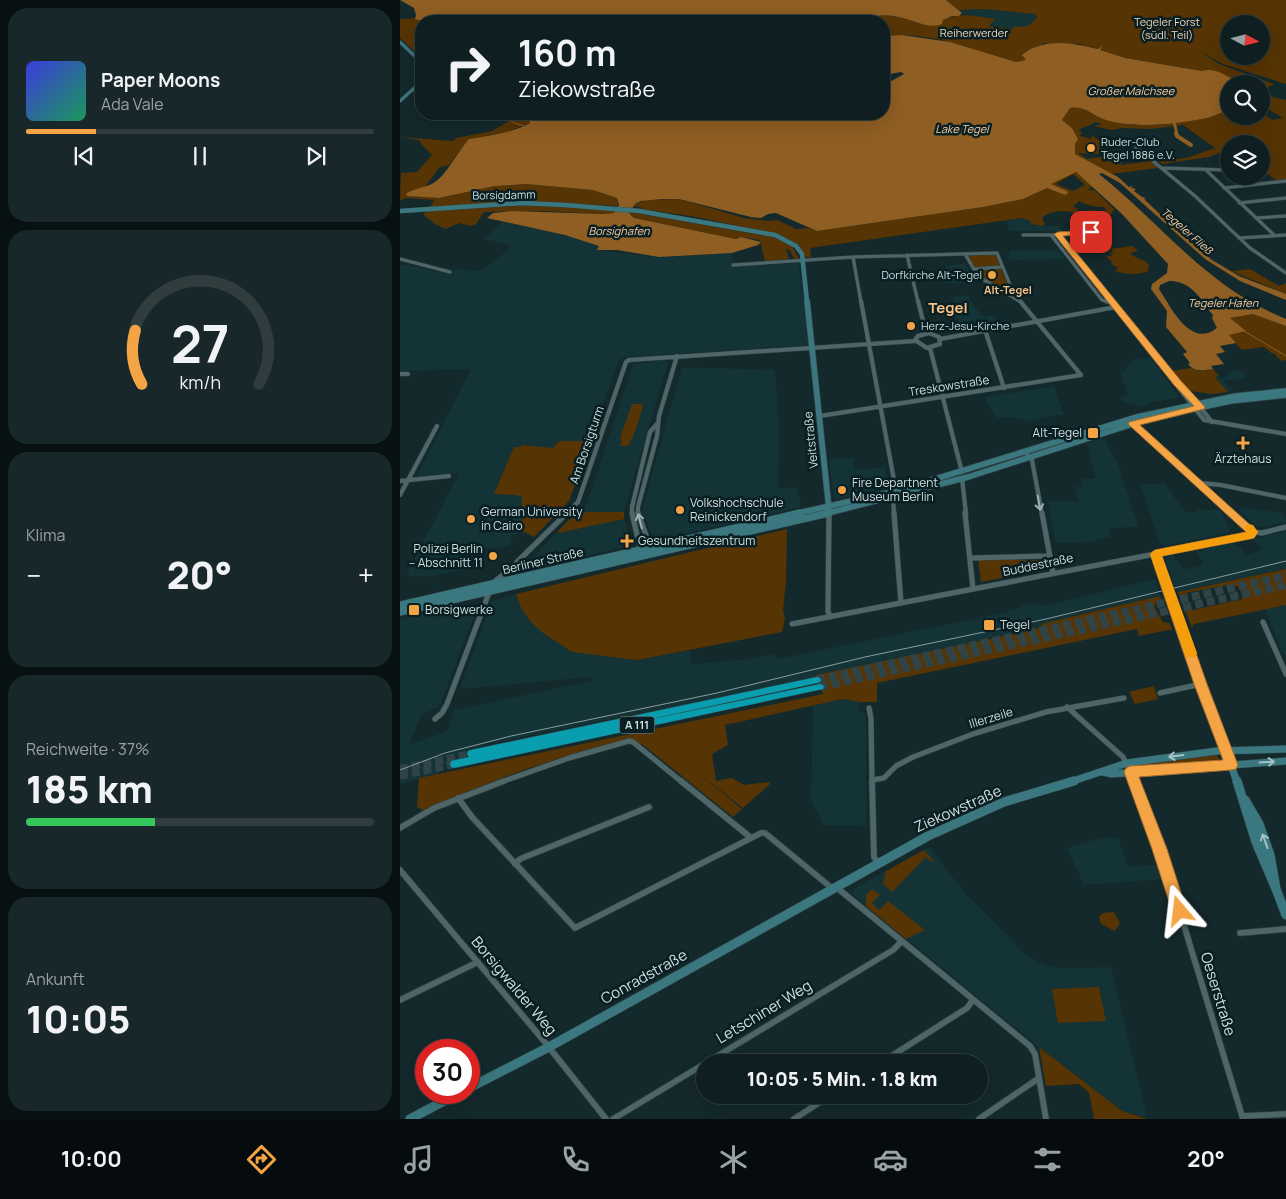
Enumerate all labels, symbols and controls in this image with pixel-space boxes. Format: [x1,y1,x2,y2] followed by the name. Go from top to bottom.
[1134,14,1200,42] park label: Tegeler Forst (südl. Teil)
[1220,15,1270,65] north arrow
[1220,15,1270,185] map controls
[940,25,1008,40] park label: Reiherwerder
[518,29,617,77] text: 160 m
[435,35,500,100] icon: right
[101,67,220,93] text: Paper Moons
[518,74,655,104] text: Ziekowstraße
[1220,75,1270,125] button: search
[1088,83,1175,98] water label: Großer Malchsee
[101,93,164,115] text: Ada Vale
[935,121,990,136] water label: Lake Tegel
[1101,134,1175,162] place label: Ruder-Club Tegel 1886 e.V.
[1220,135,1270,185] button: layers
[70,142,98,170] icon: previous
[186,142,214,170] icon: pause
[302,142,330,170] icon: next
[1085,142,1097,154] marker: Ruder-Club Tegel 1886 e.V.
[472,186,536,203] street label: Borsigdamm
[1158,204,1217,258] water label: Tegeler Fließ
[1070,211,1112,253] pin
[1077,218,1105,246] icon: arrive
[589,223,650,238] water label: Borsighafen
[881,267,982,282] place label: Dorfkirche Alt-Tegel
[986,269,998,281] marker: Dorfkirche Alt-Tegel
[984,282,1032,297] district label: Alt-Tegel
[1188,295,1259,310] water label: Tegeler Hafen
[928,297,968,318] district label: Tegel
[171,308,229,379] text: 27
[921,318,1010,333] place label: Herz-Jesu-Kirche
[905,320,917,332] marker: Herz-Jesu-Kirche
[179,370,221,394] text: km/h
[907,371,991,400] street label: Treskowstraße
[565,404,608,486] street label: Am Borsigturm
[799,411,822,469] street label: Veitstraße
[1033,424,1082,441] place label: Alt-Tegel
[1086,426,1100,440] marker: Alt-Tegel
[1236,436,1250,450] marker: Ärztehaus
[1214,450,1272,467] place label: Ärztehaus
[852,474,938,505] place label: Fire Departnent Museum Berlin
[836,484,848,496] marker: Fire Departnent Museum Berlin
[690,494,784,525] place label: Volkshochschule Reinickendorf
[1035,494,1045,510] one-way arrow
[481,503,583,534] place label: German University in Cairo
[674,504,686,516] marker: Volkshochschule Reinickendorf
[465,513,477,525] marker: German University in Cairo
[635,514,644,530] one-way arrow
[26,524,65,546] text: Klima
[638,532,755,549] place label: Gesundheitszentrum
[620,534,634,548] marker: Gesundheitszentrum
[409,540,483,571] place label: Polizei Berlin – Abschnitt 11
[501,543,585,578] street label: Berliner Straße
[167,548,232,600] text: 20°
[1001,549,1075,580] street label: Buddestraße
[487,550,499,562] marker: Polizei Berlin – Abschnitt 11
[26,556,41,594] text: −
[358,556,374,594] text: +
[425,601,493,618] place label: Borsigwerke
[407,603,421,617] marker: Borsigwerke
[1000,616,1030,633] place label: Tegel
[982,618,996,632] marker: Tegel
[967,703,1015,732] street label: Illerzeile
[620,716,654,734] road number: A 111
[26,738,149,760] text: Reichweite · 37%
[1169,751,1185,761] one-way arrow
[1259,757,1275,766] one-way arrow
[26,762,153,814] text: 185 km
[911,780,1005,837] street label: Ziekowstraße
[1260,834,1269,850] one-way arrow
[1153,884,1205,936] position arrow
[467,932,562,1040] street label: Borsigwalder Weg
[597,944,691,1009] street label: Conradstraße
[1196,949,1241,1038] street label: Oeserstraße
[26,968,85,990] text: Ankunft
[712,975,815,1048] street label: Letschiner Weg
[26,992,130,1044] text: 10:05
[415,1039,480,1104] speed limit sign: 30
[747,1066,937,1092] text: 10:05 · 5 Min. · 1.8 km
[244,1142,279,1177] icon: directions
[401,1142,436,1177] icon: music
[558,1142,593,1177] icon: phone
[716,1142,751,1177] icon: climate
[873,1142,908,1177] icon: car
[1030,1142,1065,1177] icon: filters
[61,1144,122,1174] text: 10:00
[1187,1144,1225,1174] text: 20°

